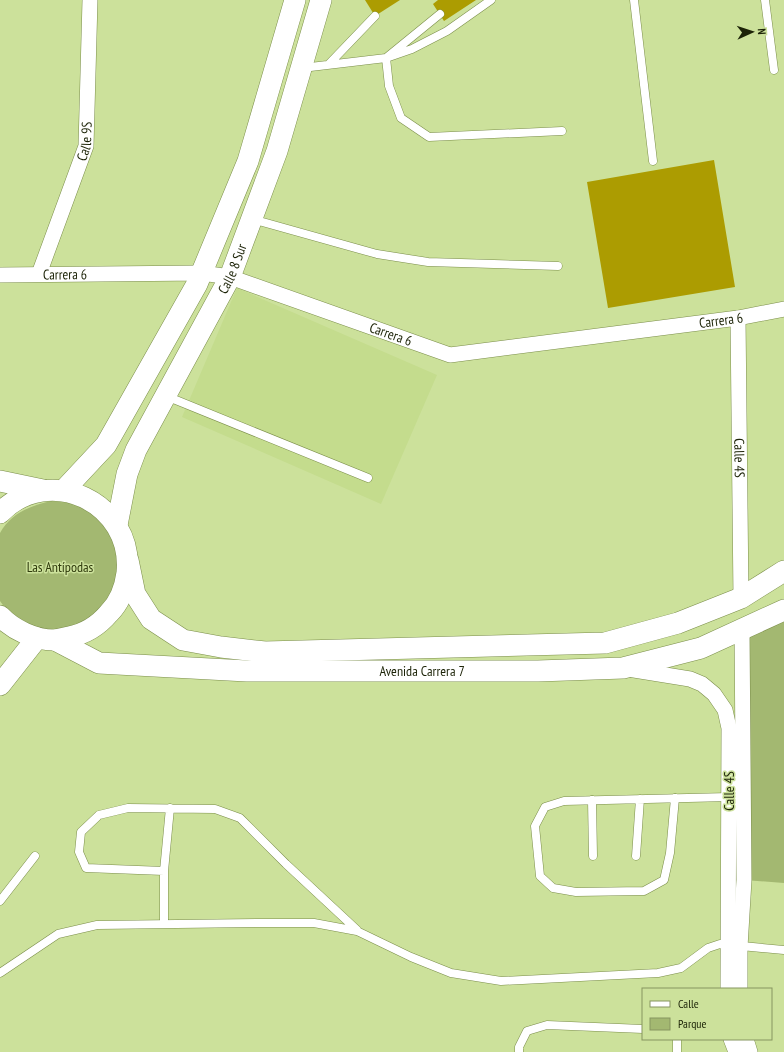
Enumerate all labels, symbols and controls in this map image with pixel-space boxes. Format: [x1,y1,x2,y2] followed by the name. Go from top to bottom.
[732,12,772,52] north arrow
[755,28,769,35] text: N
[72,121,96,163] street label: Calle 9S
[214,241,251,297] street label: Calle 8 Sur
[43,265,87,284] street label: Carrera 6
[698,308,745,332] street label: Carrera 6
[367,318,415,350] street label: Carrera 6
[730,438,749,478] street label: Calle 4S
[27,558,94,576] park label: Las Antípodas
[379,662,465,680] street label: Avenida Carrera 7
[720,771,738,811] street label: Calle 4S
[642,988,772,1040] legend
[678,996,699,1011] text: Calle
[678,1016,707,1031] text: Parque

